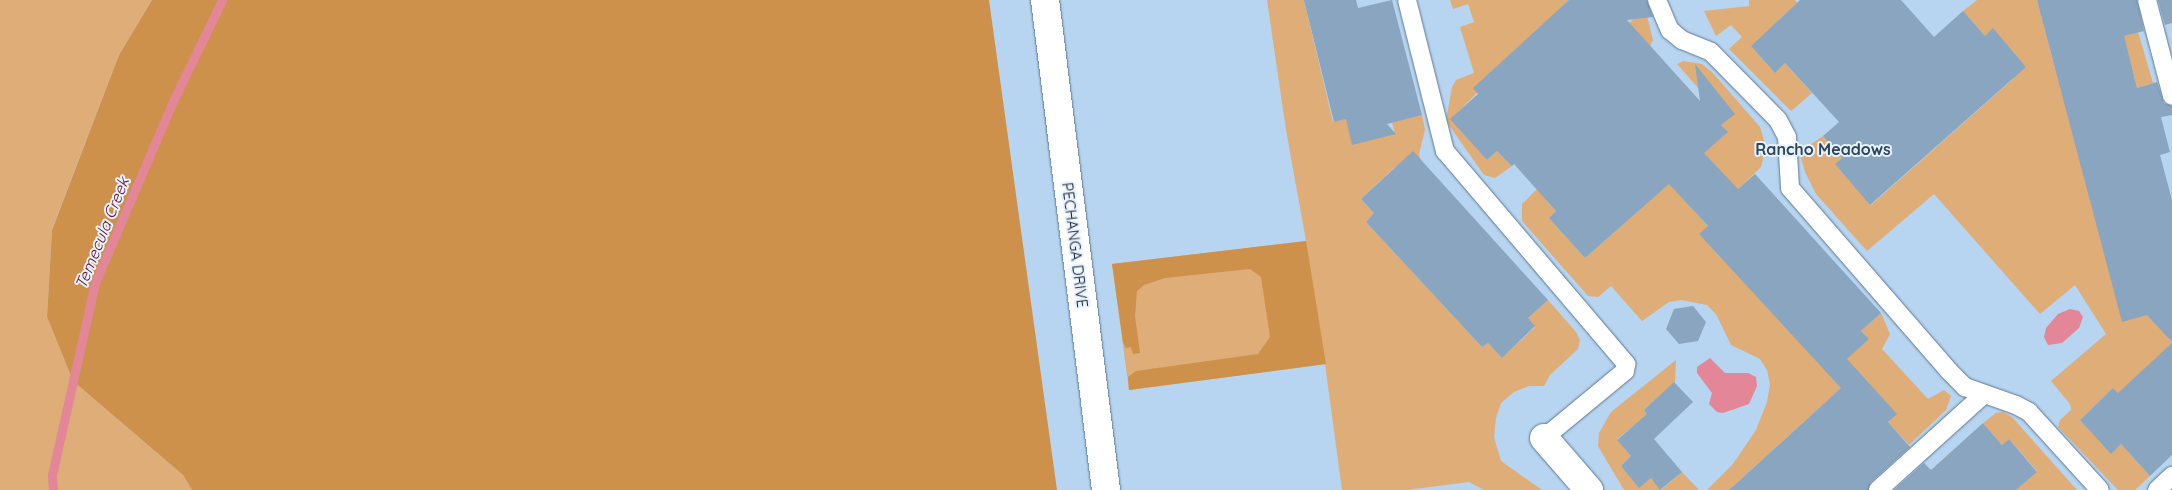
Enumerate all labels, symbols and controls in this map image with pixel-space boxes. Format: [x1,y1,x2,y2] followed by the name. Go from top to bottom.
[1755,139,1891,159] district label: Rancho Meadows
[71,174,133,292] water label: Temecula Creek
[1058,181,1092,309] street label: PECHANGA DRIVE

